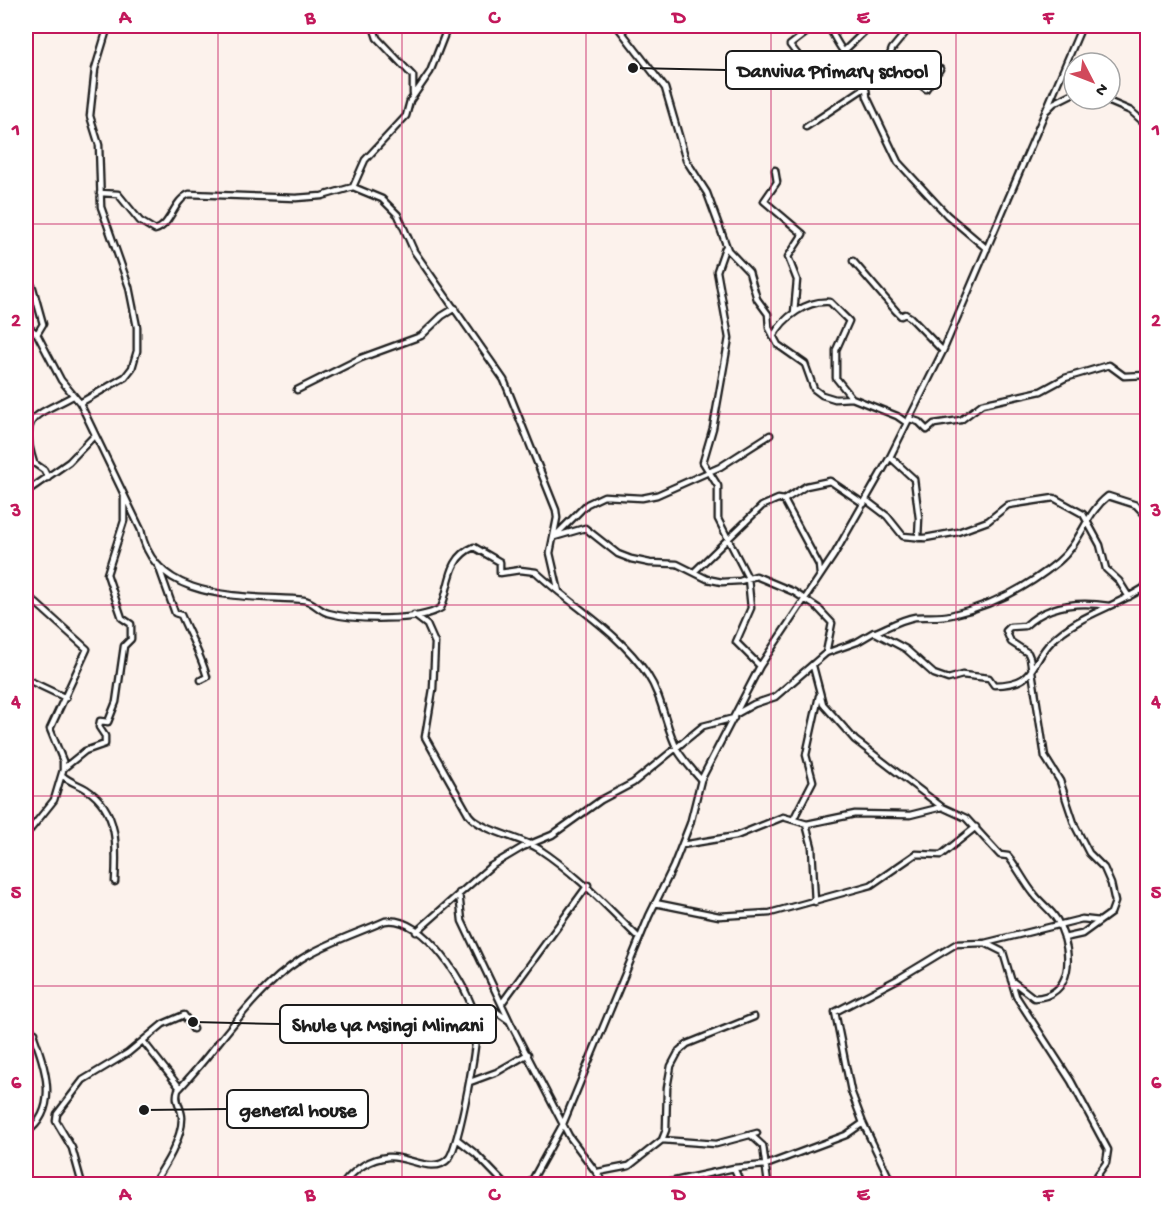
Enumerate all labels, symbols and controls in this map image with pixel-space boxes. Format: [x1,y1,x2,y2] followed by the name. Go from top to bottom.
[118,8,133,31] text: A
[304,8,316,31] text: B
[488,8,502,31] text: C
[670,8,686,31] text: D
[857,8,871,31] text: E
[1042,8,1055,31] text: F
[726,51,941,89] callout: Danviva Primary school
[1062,51,1122,111] north arrow
[736,62,929,85] text: Danviva Primary school
[1090,78,1111,99] text: N
[11,120,20,143] text: 1
[1151,120,1160,143] text: 1
[11,311,21,334] text: 2
[1151,311,1161,334] text: 2
[10,501,21,524] text: 3
[1150,501,1161,524] text: 3
[10,692,21,715] text: 4
[1150,692,1161,715] text: 4
[11,883,22,906] text: 5
[1151,883,1162,906] text: 5
[280,1005,496,1043] callout: Shule ya Msingi Mlimani
[292,1016,484,1039] text: Shule ya Msingi Mlimani
[11,1073,22,1096] text: 6
[1151,1073,1162,1096] text: 6
[227,1090,368,1128] callout: general house
[238,1101,357,1124] text: general house
[118,1185,133,1208] text: A
[304,1185,316,1208] text: B
[488,1185,502,1208] text: C
[670,1185,686,1208] text: D
[857,1185,871,1208] text: E
[1042,1185,1055,1208] text: F

